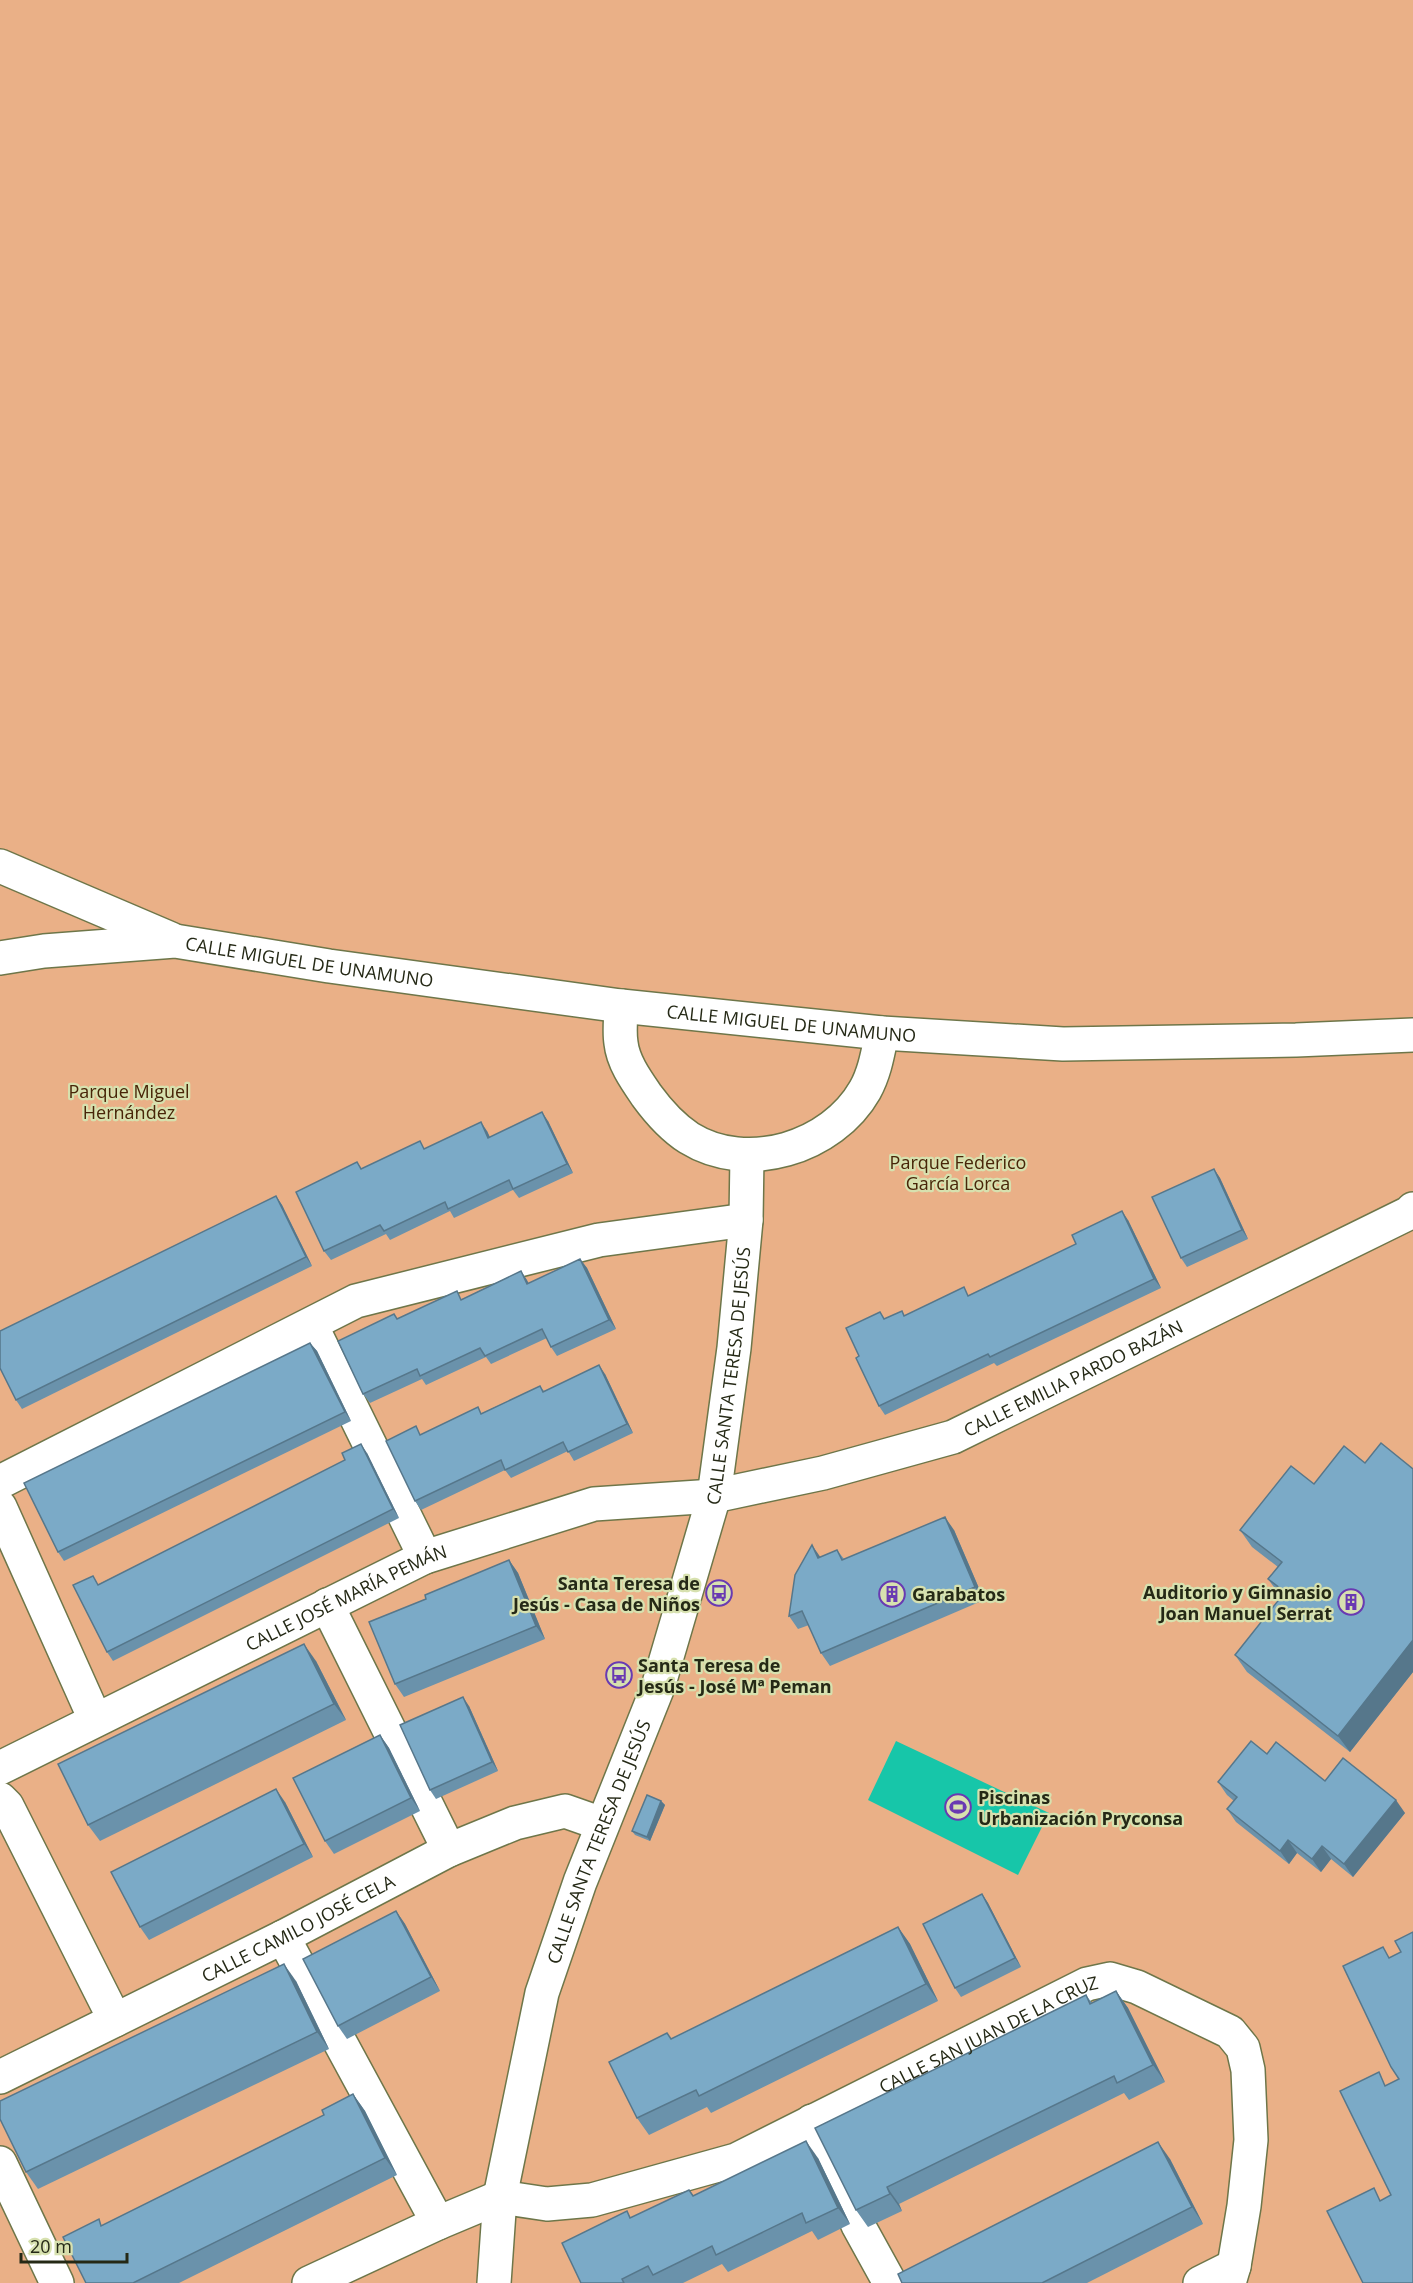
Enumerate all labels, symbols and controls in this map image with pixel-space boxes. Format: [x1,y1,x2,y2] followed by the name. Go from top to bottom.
[184,931,435,992] street label: CALLE MIGUEL DE UNAMUNO
[666,999,917,1047] street label: CALLE MIGUEL DE UNAMUNO
[68,1079,190,1124] park label: Parque Miguel Hernández
[890,1150,1026,1195] park label: Parque Federico García Lorca
[700,1246,755,1508] street label: CALLE SANTA TERESA DE JESÚS
[959,1314,1187,1442] street label: CALLE EMILIA PARDO BAZÁN
[241,1539,450,1656] street label: CALLE JOSÉ MARÍA PEMÁN
[511,1571,700,1616] place label: Santa Teresa de Jesús - Casa de Niños
[704,1578,734,1608] bus stop icon: Santa Teresa de Jesús - Casa de Niños
[877,1579,907,1609] building icon: Garabatos
[1143,1580,1332,1625] place label: Auditorio y Gimnasio Joan Manuel Serrat
[912,1582,1005,1606] place label: Garabatos
[1336,1587,1366,1617] building icon: Auditorio y Gimnasio Joan Manuel Serrat
[636,1653,832,1698] place label: Santa Teresa de Jesús - José Mª Peman
[604,1660,634,1690] bus stop icon: Santa Teresa de Jesús - José Mª Peman
[541,1716,656,1967] street label: CALLE SANTA TERESA DE JESÚS
[978,1785,1183,1830] place label: Piscinas Urbanización Pryconsa
[943,1792,973,1822] sports icon: Piscinas Urbanización Pryconsa
[197,1868,399,1988] street label: CALLE CAMILO JOSÉ CELA
[875,1970,1100,2099] street label: CALLE SAN JUAN DE LA CRUZ
[21,2226,128,2264] scale bar
[30,2234,72,2258] text: 20 m

